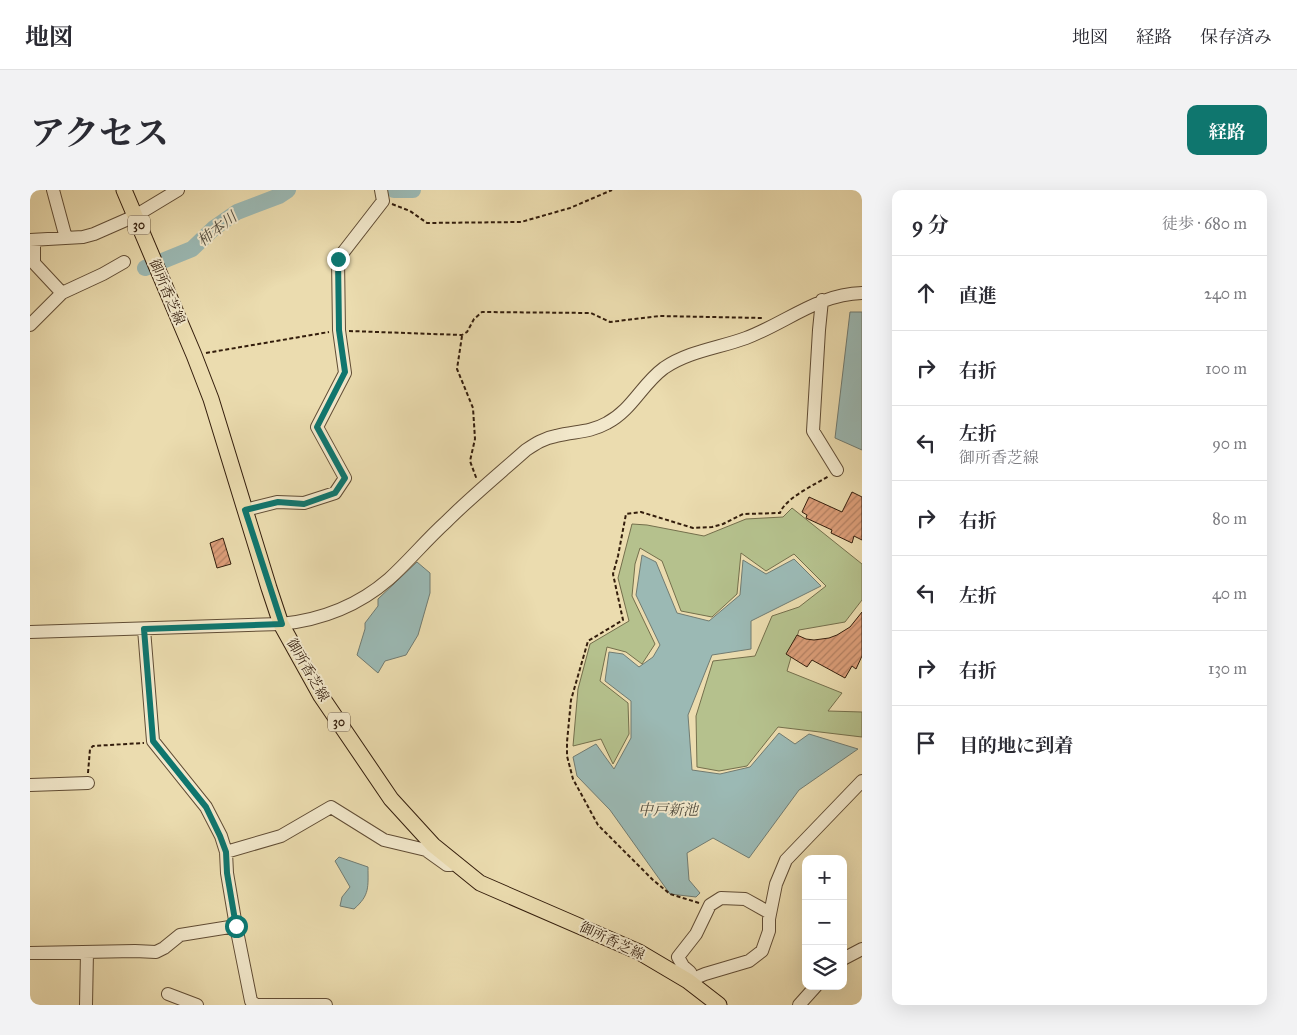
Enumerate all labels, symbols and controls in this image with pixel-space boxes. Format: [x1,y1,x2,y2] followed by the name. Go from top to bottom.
[25,22,73,52] text: 地図
[1072,26,1108,48] text: 地図
[1136,26,1172,48] text: 経路
[1200,26,1272,48] text: 保存済み
[1187,105,1267,155] button: 経路
[30,112,169,155] text: アクセス
[194,207,242,250] water label: 柿本川
[912,212,949,238] text: 9 分
[1162,214,1247,233] text: 徒歩 · 680 m
[128,216,150,234] road number: 30
[327,248,350,271] route end
[146,256,188,328] street label: 御所香芝線
[912,279,940,307] icon: ahead
[959,284,997,307] text: 直進
[1204,284,1247,303] text: 240 m
[912,354,940,382] icon: right
[959,359,997,382] text: 右折
[1205,359,1247,378] text: 100 m
[959,422,997,445] text: 左折
[912,429,940,457] icon: left
[1212,434,1247,453] text: 90 m
[959,448,1039,467] text: 御所香芝線
[912,504,940,532] icon: right
[959,509,997,532] text: 右折
[1212,509,1247,528] text: 80 m
[912,579,940,607] icon: left
[959,584,997,607] text: 左折
[1212,584,1247,603] text: 40 m
[283,635,333,705] street label: 御所香芝線
[912,654,940,682] icon: right
[959,659,997,682] text: 右折
[1208,659,1247,678] text: 130 m
[328,712,350,732] road number: 30
[912,729,940,757] icon: arrive
[959,734,1073,757] text: 目的地に到着
[638,801,700,819] water label: 中戸新池
[802,855,847,990] map controls
[802,855,847,900] button: +
[802,900,847,945] button: −
[225,915,248,938] route start
[577,919,647,963] street label: 御所香芝線
[802,945,847,990] button: layers

